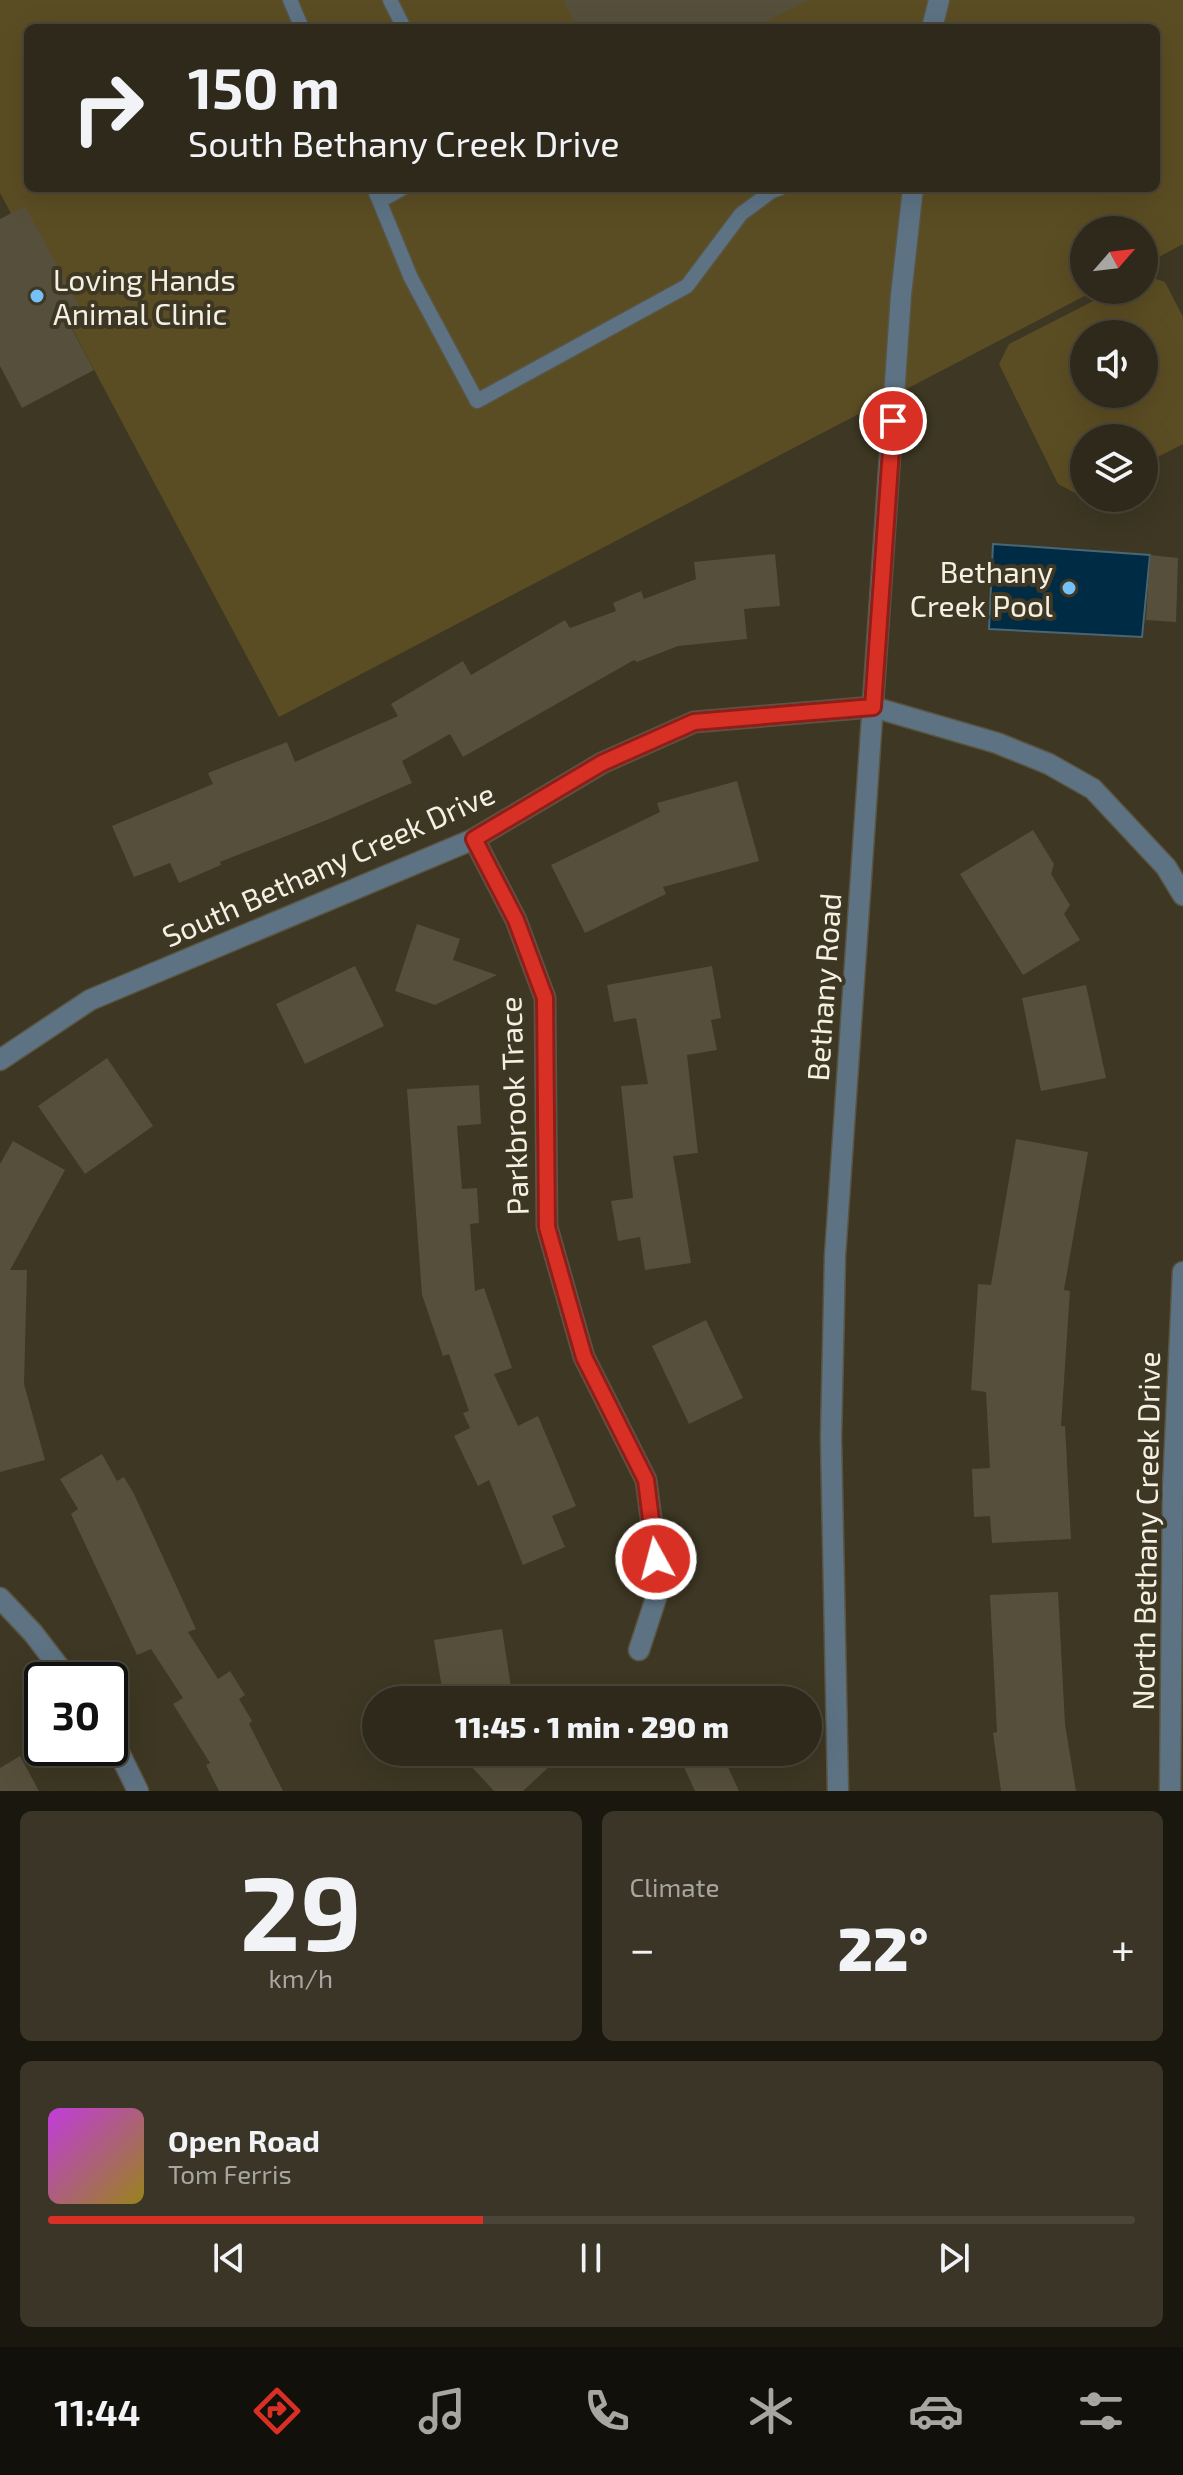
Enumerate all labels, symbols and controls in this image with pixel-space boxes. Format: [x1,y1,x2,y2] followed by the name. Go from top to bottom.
[188,53,340,120] text: 150 m
[56,56,160,160] icon: right
[188,121,620,164] text: South Bethany Creek Drive
[1070,216,1158,304] north arrow
[1070,216,1158,512] map controls
[53,261,236,331] place label: Loving Hands Animal Clinic
[28,287,46,305] marker: Loving Hands Animal Clinic
[1070,320,1158,408] button: sound
[859,387,927,455] pin
[871,399,915,443] icon: arrive
[1070,424,1158,512] button: layers
[910,553,1053,623] place label: Bethany Creek Pool
[1060,579,1078,597] marker: Bethany Creek Pool
[156,774,500,954] street label: South Bethany Creek Drive
[798,892,848,1082] street label: Bethany Road
[491,996,535,1216] street label: Parkbrook Trace
[1124,1351,1166,1711] street label: North Bethany Creek Drive
[614,1517,698,1601] position arrow
[24,1662,128,1766] speed limit sign: 30
[455,1708,729,1744] text: 11:45 · 1 min · 290 m
[240,1847,362,1972] text: 29
[630,1871,719,1902] text: Climate
[838,1911,928,1983] text: 22°
[630,1921,655,1974] text: −
[1111,1921,1135,1974] text: +
[268,1962,333,1993] text: km/h
[168,2122,320,2158] text: Open Road
[168,2158,292,2189] text: Tom Ferris
[207,2236,251,2280] icon: previous
[569,2236,613,2280] icon: pause
[932,2236,976,2280] icon: next
[249,2383,305,2439] icon: directions
[414,2383,470,2439] icon: music
[579,2383,635,2439] icon: phone
[743,2383,799,2439] icon: climate
[908,2383,964,2439] icon: car
[1073,2383,1129,2439] icon: filters
[54,2390,141,2433] text: 11:44

